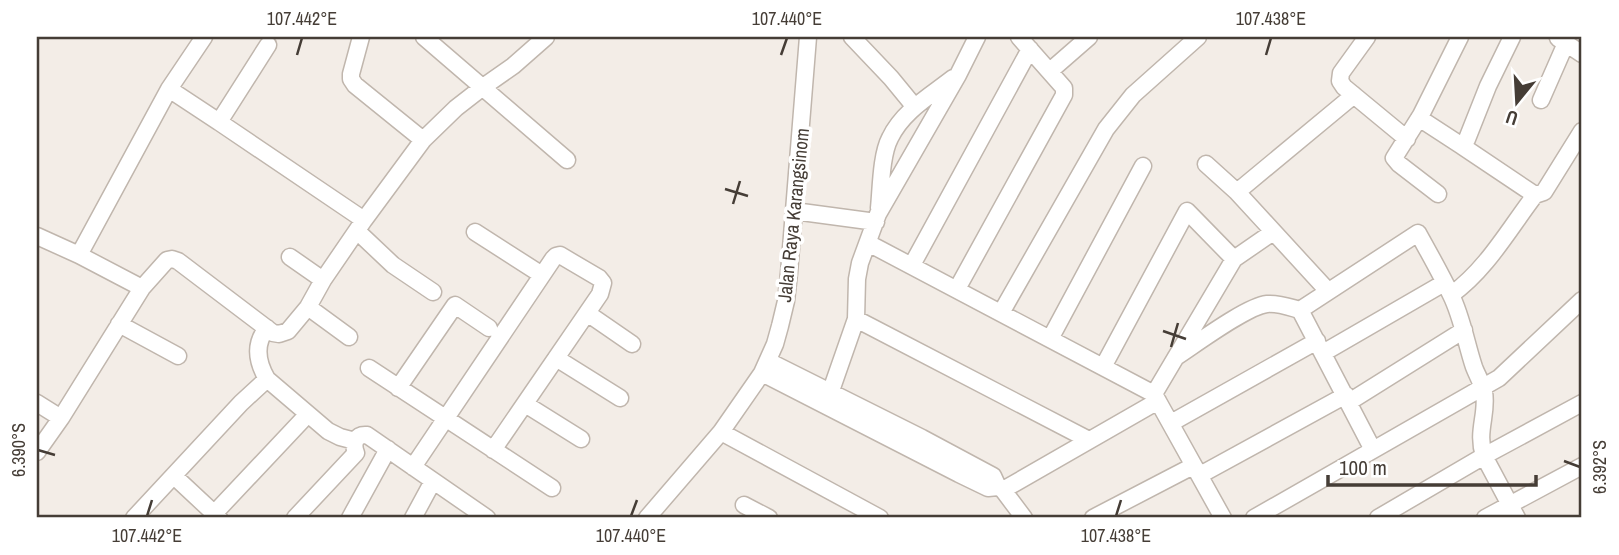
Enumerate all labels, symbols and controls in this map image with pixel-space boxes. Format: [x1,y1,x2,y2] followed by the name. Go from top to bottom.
[267,6,337,31] text: 107.442°E
[752,6,822,31] text: 107.440°E
[1236,6,1306,31] text: 107.438°E
[1482,66,1552,136] north arrow
[1502,104,1521,132] text: U
[771,127,815,303] street label: Jalan Raya Karangsinom
[6,423,31,477] text: 6.390°S
[1587,440,1612,494] text: 6.392°S
[1328,443,1537,487] scale bar
[1339,453,1387,482] text: 100 m
[112,523,182,548] text: 107.442°E
[596,523,666,548] text: 107.440°E
[1081,523,1151,548] text: 107.438°E

